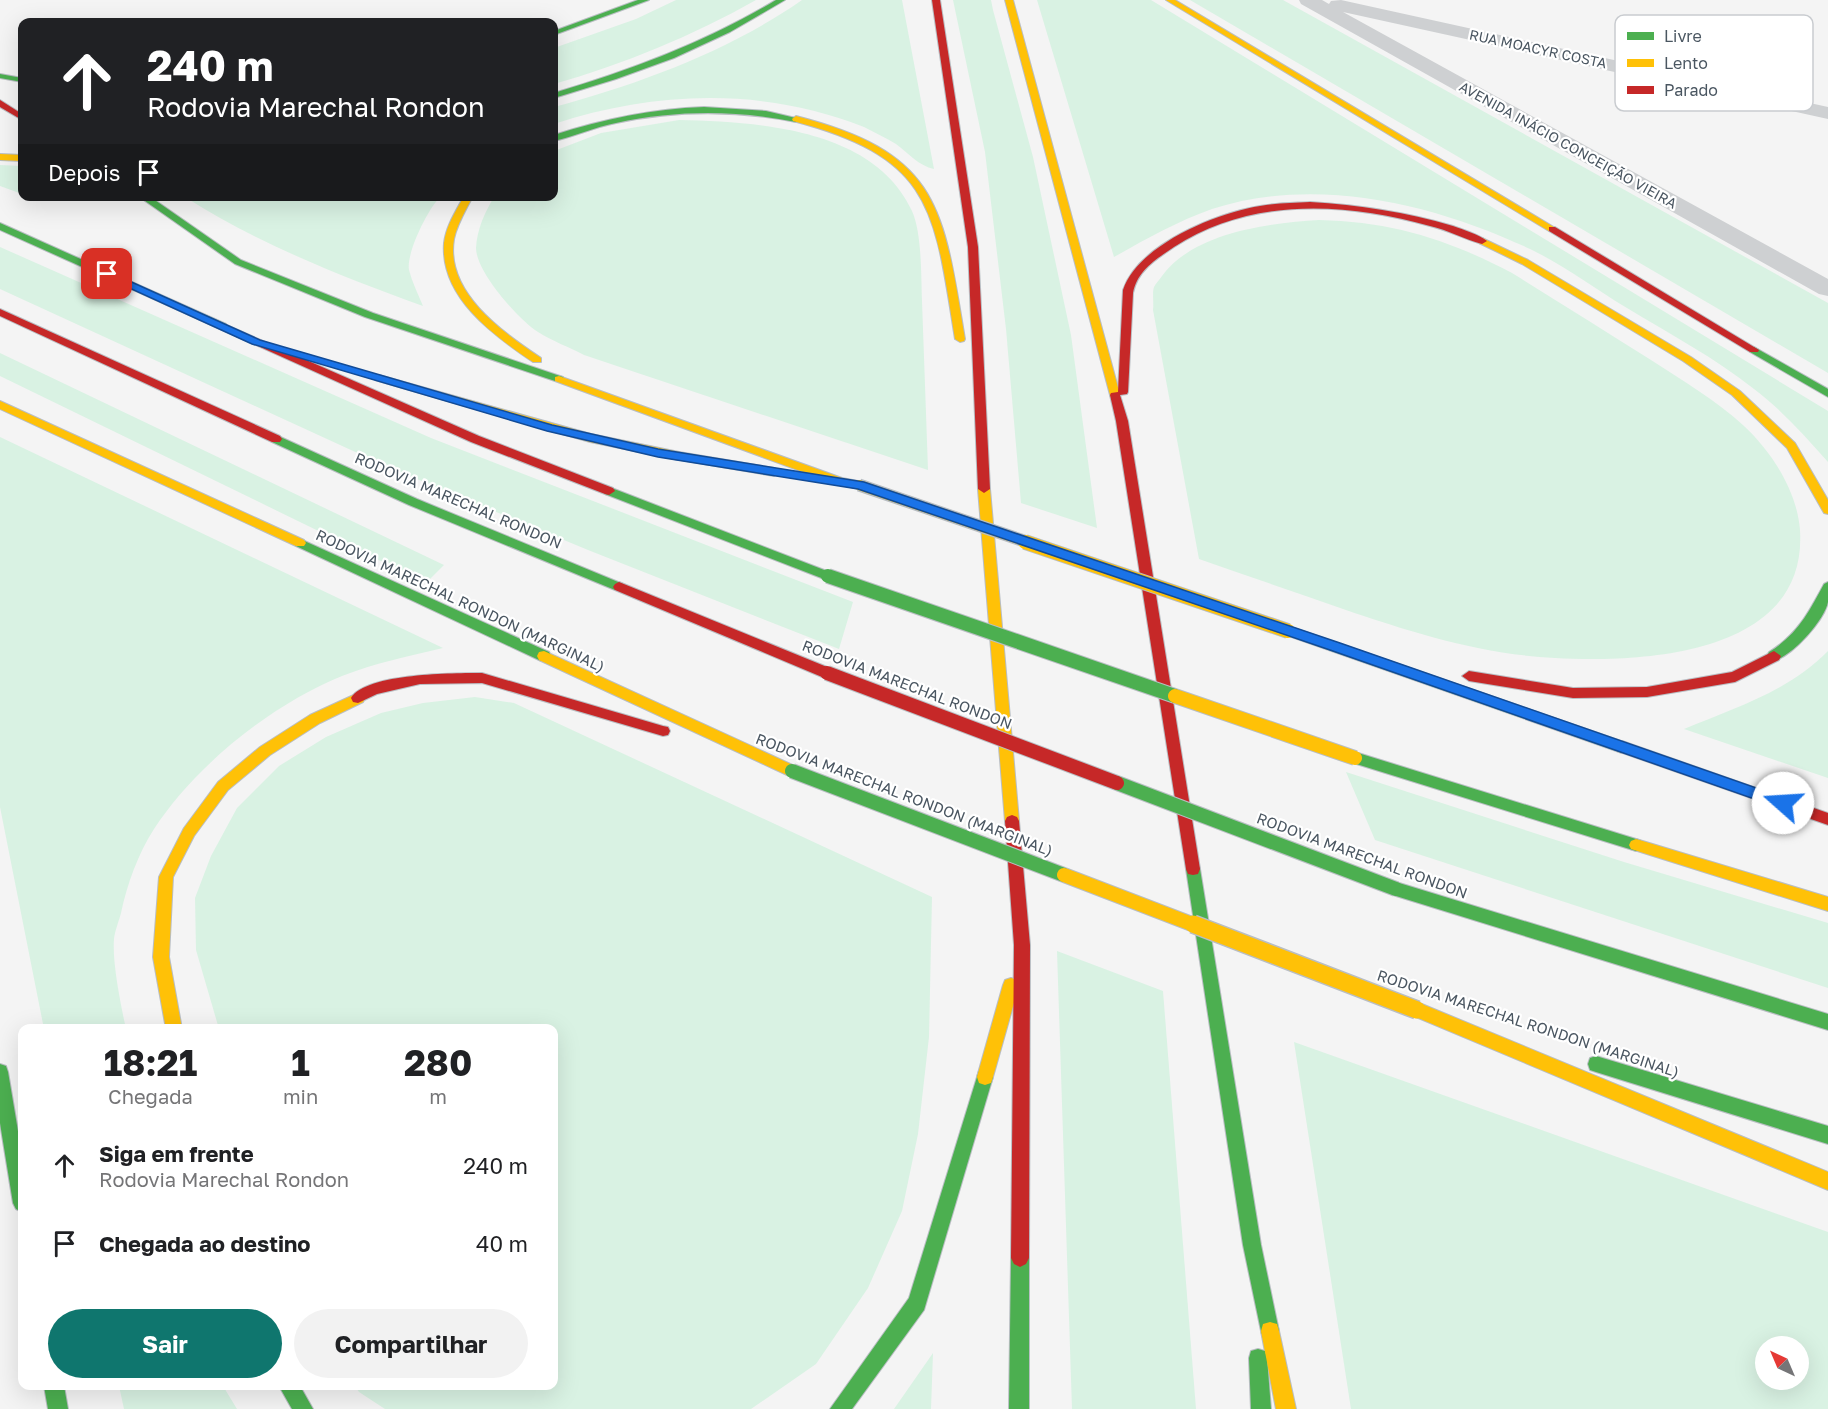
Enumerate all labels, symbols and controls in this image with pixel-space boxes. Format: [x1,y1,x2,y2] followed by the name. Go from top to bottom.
[1615,15,1813,111] legend
[1468,26,1609,72] street label: RUA MOACYR COSTA
[1664,26,1702,46] text: Livre
[147,40,273,90] text: 240 m
[48,42,126,120] icon: ahead
[1664,53,1708,73] text: Lento
[1456,77,1681,212] street label: AVENIDA INÁCIO CONCEIÇÃO VIEIRA
[1664,80,1718,100] text: Parado
[147,91,485,123] text: Rodovia Marechal Rondon
[132,156,165,189] icon: arrive
[48,159,120,186] text: Depois
[81,248,132,299] pin
[90,257,123,290] icon: arrive
[352,448,565,552] street label: RODOVIA MARECHAL RONDON
[313,525,608,675] street label: RODOVIA MARECHAL RONDON (MARGINAL)
[800,636,1015,732] street label: RODOVIA MARECHAL RONDON
[753,729,1055,859] street label: RODOVIA MARECHAL RONDON (MARGINAL)
[1751,771,1815,835] position arrow
[1254,808,1470,902] street label: RODOVIA MARECHAL RONDON
[1375,966,1682,1081] street label: RODOVIA MARECHAL RONDON (MARGINAL)
[104,1041,197,1084] text: 18:21
[291,1041,310,1084] text: 1
[404,1041,472,1084] text: 280
[108,1084,193,1108] text: Chegada
[283,1084,318,1108] text: min
[429,1084,447,1108] text: m
[99,1140,254,1167] text: Siga em frente
[48,1149,81,1182] icon: ahead
[463,1152,528,1179] text: 240 m
[99,1167,349,1191] text: Rodovia Marechal Rondon
[48,1227,81,1260] icon: arrive
[99,1230,311,1257] text: Chegada ao destino
[476,1230,528,1257] text: 40 m
[48,1309,282,1378] button: Sair
[294,1309,528,1378] button: Compartilhar
[1755,1336,1809,1390] north arrow
[1755,1336,1809,1390] map controls

